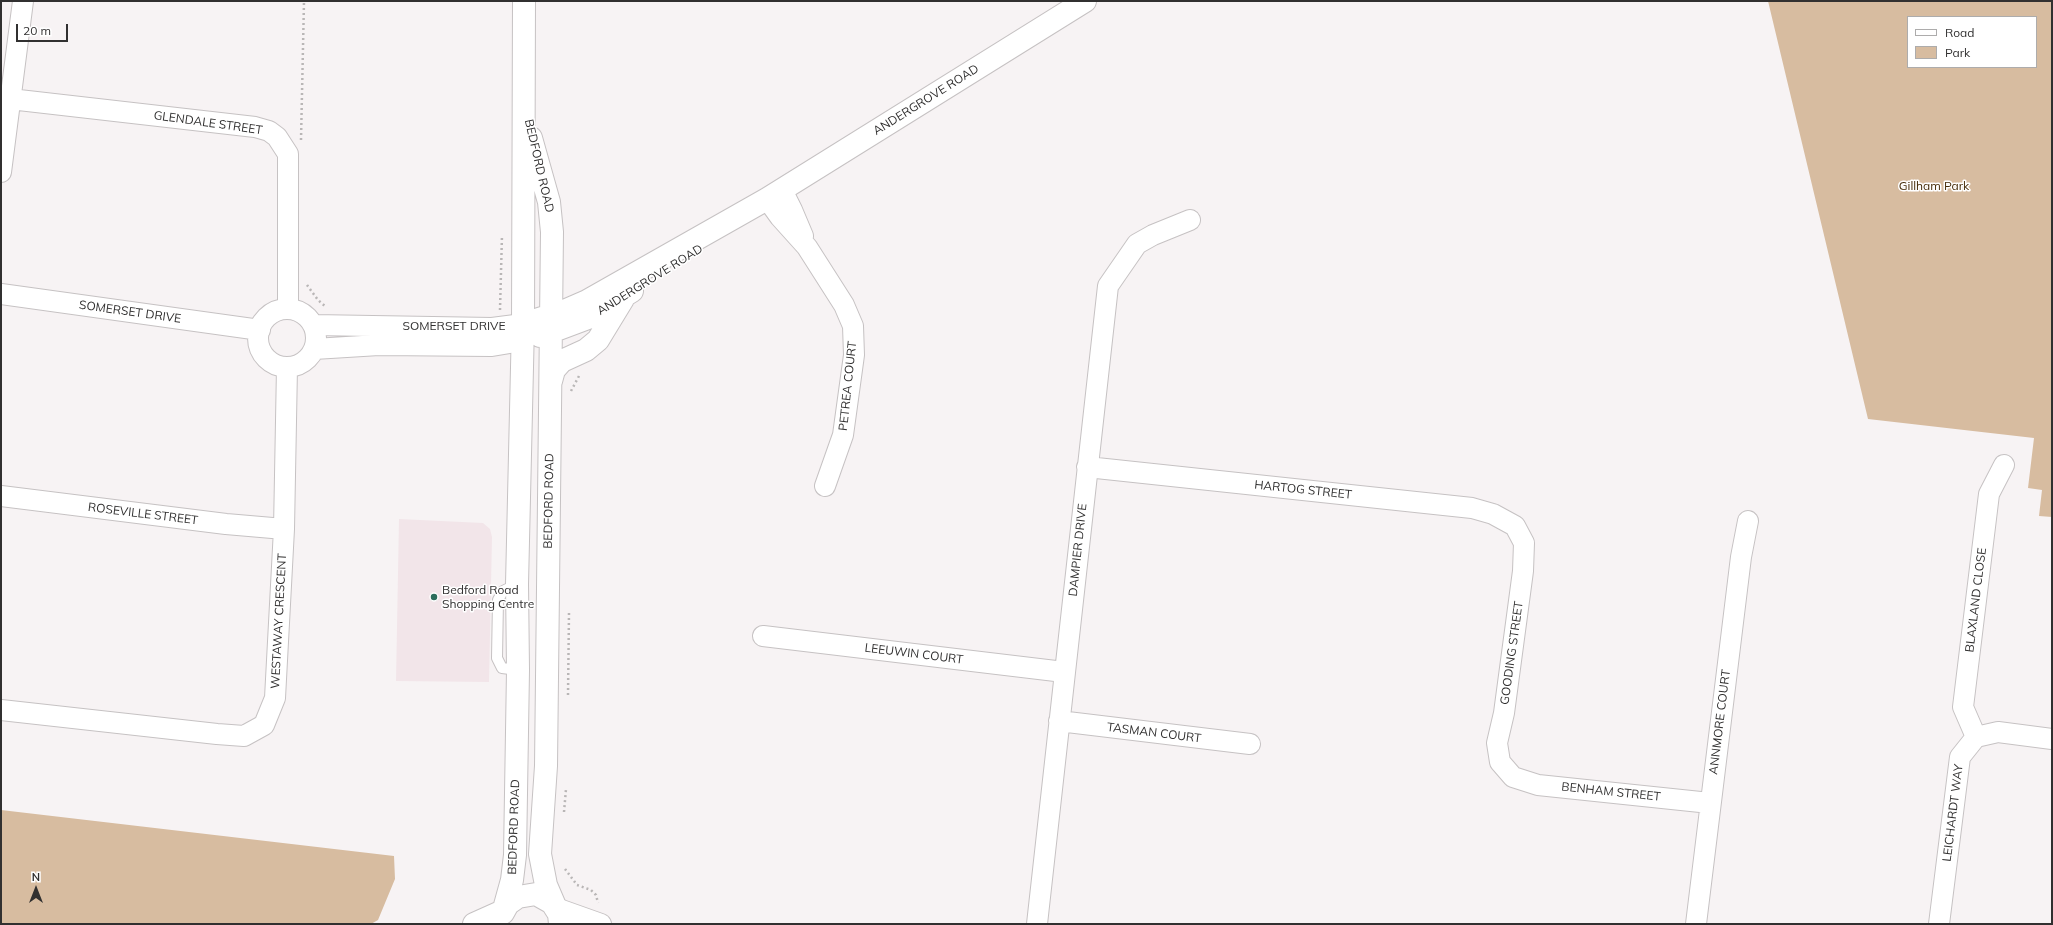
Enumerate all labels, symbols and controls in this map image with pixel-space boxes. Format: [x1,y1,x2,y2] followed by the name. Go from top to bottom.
[18,16,70,42] scale bar
[1907,16,2037,68] legend
[23,23,51,38] text: 20 m
[1945,25,1974,40] text: Road
[1945,45,1970,60] text: Park
[871,62,981,138] street label: ANDERGROVE ROAD
[153,108,263,138] street label: GLENDALE STREET
[521,118,557,214] street label: BEDFORD ROAD
[1899,179,1969,193] park label: Gillham Park
[595,242,705,318] street label: ANDERGROVE ROAD
[78,298,182,326] street label: SOMERSET DRIVE
[403,319,505,333] street label: SOMERSET DRIVE
[836,340,860,432] street label: PETREA COURT
[541,453,557,549] street label: BEDFORD ROAD
[1254,478,1352,502] street label: HARTOG STREET
[87,500,199,528] street label: ROSEVILLE STREET
[1066,503,1090,597] street label: DAMPIER DRIVE
[1962,547,1990,653] street label: BLAXLAND CLOSE
[268,553,290,689] street label: WESTAWAY CRESCENT
[442,583,534,611] place label: Bedford Road Shopping Centre
[429,592,439,602] marker: Bedford Road Shopping Centre
[1498,600,1526,706] street label: GOODING STREET
[864,641,964,667] street label: LEEUWIN COURT
[1706,668,1734,776] street label: ANNMORE COURT
[1106,720,1202,746] street label: TASMAN COURT
[1940,763,1966,863] street label: LEICHARDT WAY
[505,779,523,875] street label: BEDFORD ROAD
[1561,780,1661,804] street label: BENHAM STREET
[16,869,56,909] north arrow
[32,870,40,884] text: N

